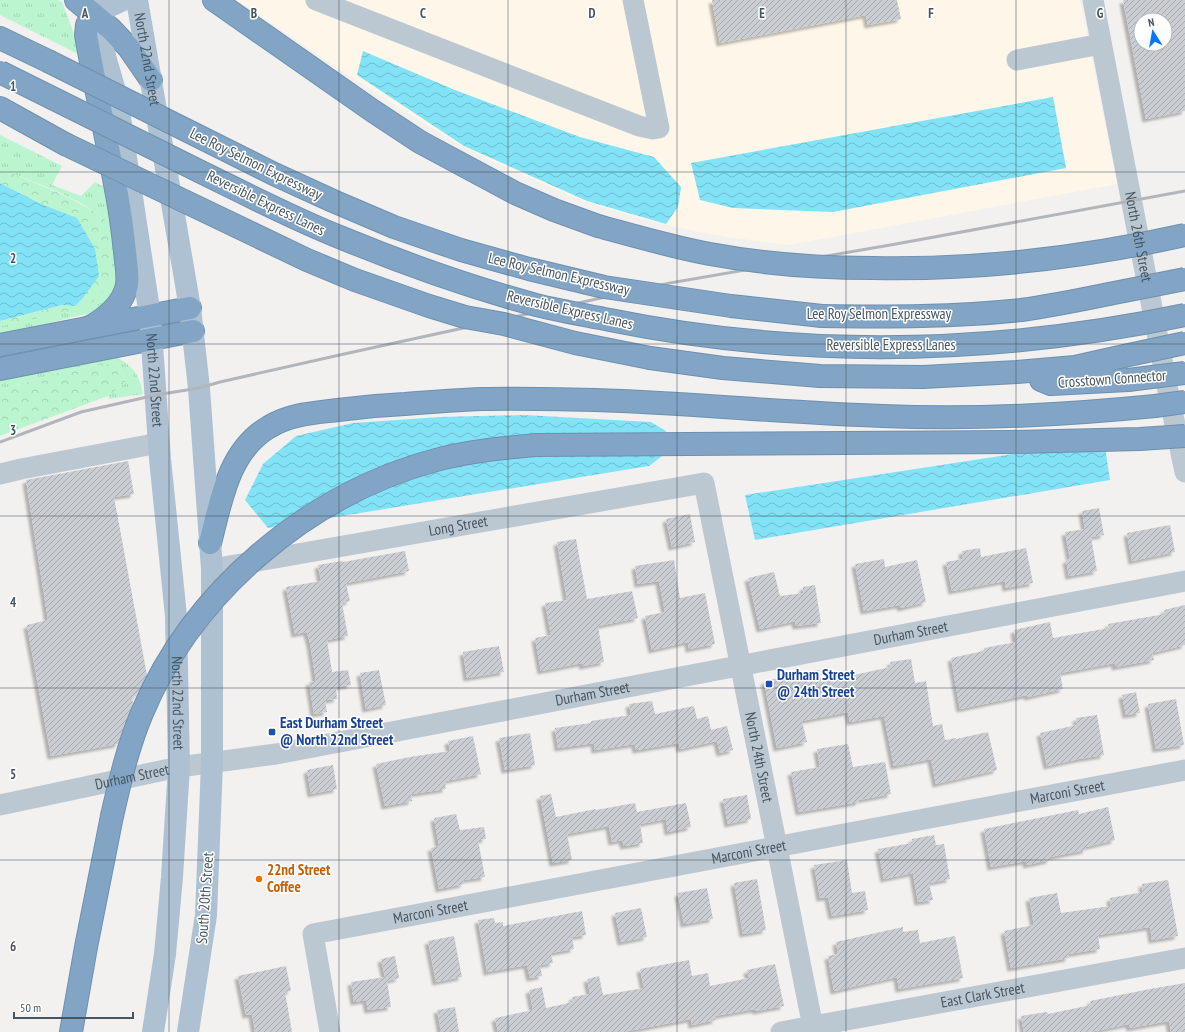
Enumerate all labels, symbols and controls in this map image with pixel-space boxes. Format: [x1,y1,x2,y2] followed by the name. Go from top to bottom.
[81,5,89,22] text: A
[251,5,257,22] text: B
[420,5,426,22] text: C
[589,5,596,22] text: D
[759,5,765,22] text: E
[928,5,934,22] text: F
[1097,5,1104,22] text: G
[130,11,165,107] street label: North 22nd Street
[1133,12,1173,52] north arrow
[1147,15,1155,30] text: N
[10,78,16,95] text: 1
[187,123,326,204] street label: Lee Roy Selmon Expressway
[204,166,328,239] street label: Reversible Express Lanes
[1121,190,1157,283] street label: North 26th Street
[487,248,632,299] street label: Lee Roy Selmon Expressway
[10,250,16,267] text: 2
[505,286,635,333] street label: Reversible Express Lanes
[807,304,952,323] street label: Lee Roy Selmon Expressway
[142,333,168,428] street label: North 22nd Street
[826,335,956,354] street label: Reversible Express Lanes
[1057,365,1168,392] street label: Crosstown Connector
[10,422,16,439] text: 3
[427,511,489,540] street label: Long Street
[10,594,17,611] text: 4
[872,616,949,649] street label: Durham Street
[168,656,189,750] street label: North 22nd Street
[777,665,855,701] place label: Durham Street @ 24th Street
[554,677,631,710] street label: Durham Street
[764,679,774,689] marker: Durham Street @ 24th Street
[741,710,778,804] street label: North 24th Street
[280,713,394,749] place label: East Durham Street @ North 22nd Street
[267,727,277,737] marker: East Durham Street @ North 22nd Street
[93,759,171,794] street label: Durham Street
[10,766,16,783] text: 5
[1028,775,1106,808] street label: Marconi Street
[710,835,788,868] street label: Marconi Street
[192,852,217,944] street label: South 20th Street
[267,860,331,896] place label: 22nd Street Coffee
[254,874,264,884] marker: 22nd Street Coffee
[392,895,469,928] street label: Marconi Street
[10,938,16,955] text: 6
[939,978,1026,1012] street label: East Clark Street
[14,994,133,1020] scale bar
[20,1000,41,1015] text: 50 m

